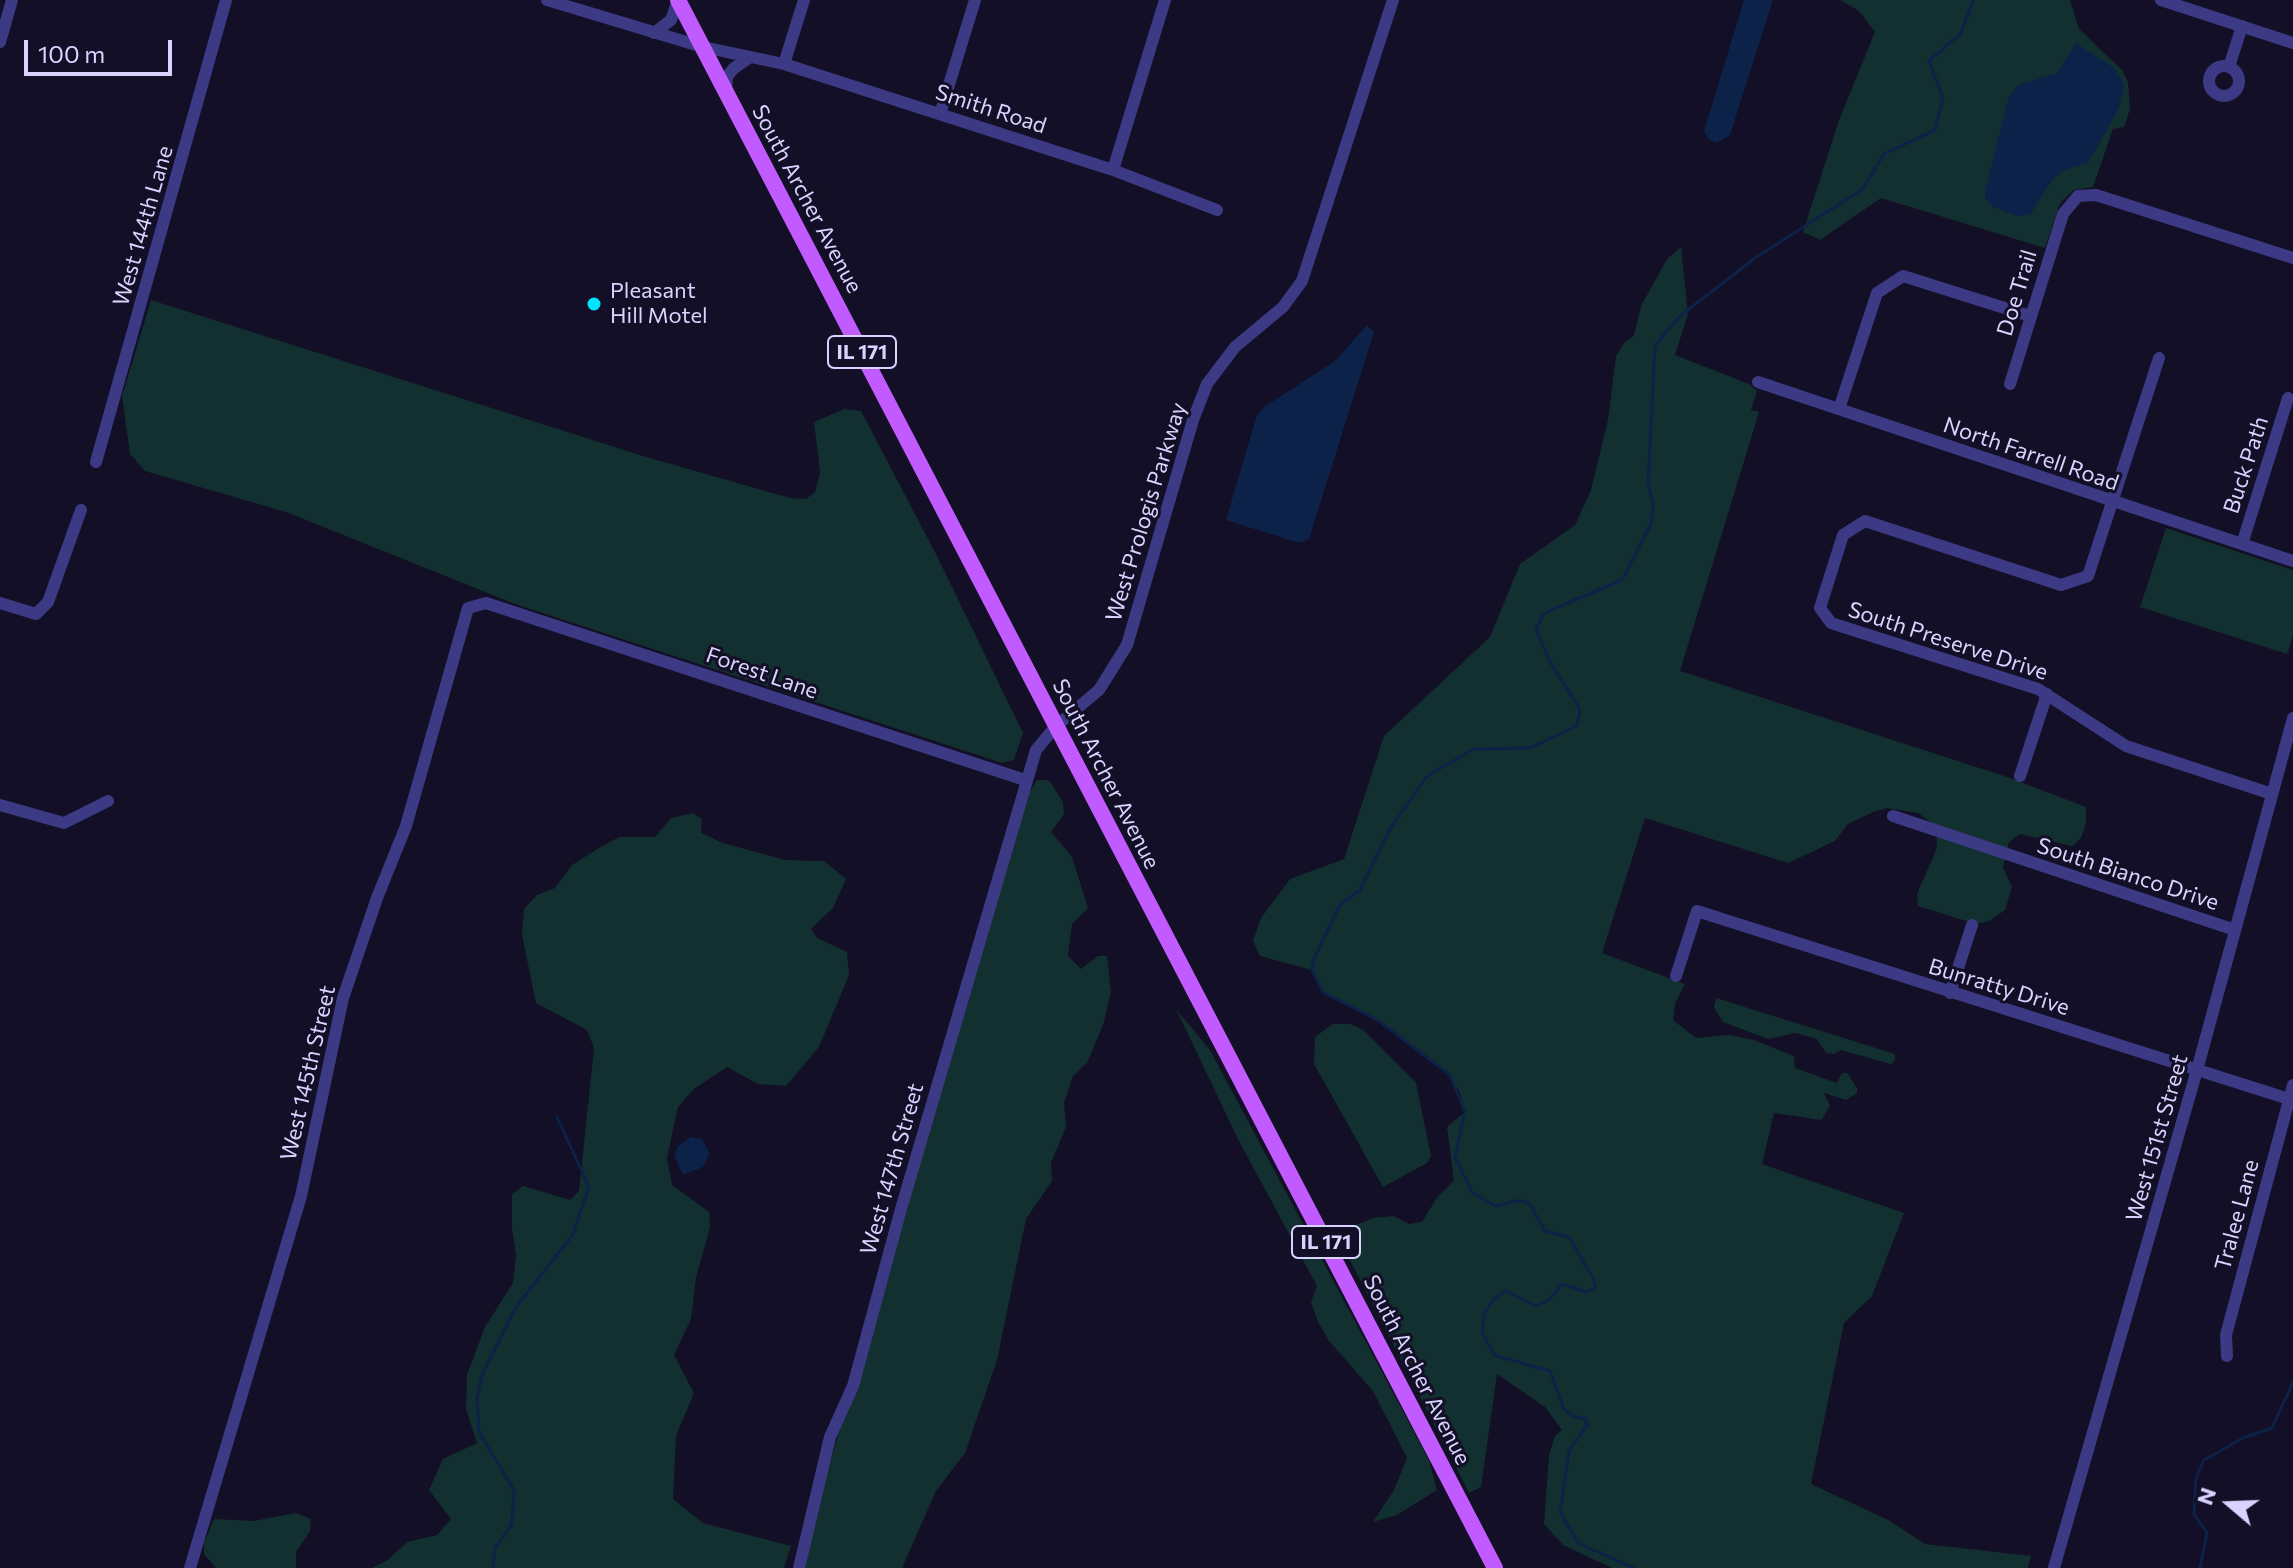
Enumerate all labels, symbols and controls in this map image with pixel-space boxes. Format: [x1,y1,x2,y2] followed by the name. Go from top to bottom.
[28,24,176,74] scale bar
[38,39,105,68] text: 100 m
[932,79,1050,139] street label: Smith Road
[746,100,868,298] street label: South Archer Avenue
[107,143,179,309] street label: West 144th Lane
[1991,247,2043,339] street label: Doe Trail
[610,278,708,330] place label: Pleasant Hill Motel
[585,295,603,313] marker: Pleasant Hill Motel
[828,336,896,368] road number: IL 171
[1100,399,1192,625] street label: West Prologis Parkway
[1940,412,2122,496] street label: North Farrell Road
[2218,413,2274,517] street label: Buck Path
[1845,596,2051,686] street label: South Preserve Drive
[702,642,822,704] street label: Forest Lane
[1047,675,1165,873] street label: South Archer Avenue
[2034,832,2222,916] street label: South Bianco Drive
[1925,953,2073,1021] street label: Bunratty Drive
[275,983,341,1163] street label: West 145th Street
[2121,1051,2193,1225] street label: West 151st Street
[855,1080,929,1258] street label: West 147th Street
[2210,1157,2264,1273] street label: Tralee Lane
[1292,1226,1360,1258] road number: IL 171
[1358,1271,1476,1469] street label: South Archer Avenue
[2189,1464,2269,1544] north arrow
[2190,1484,2221,1508] text: N

